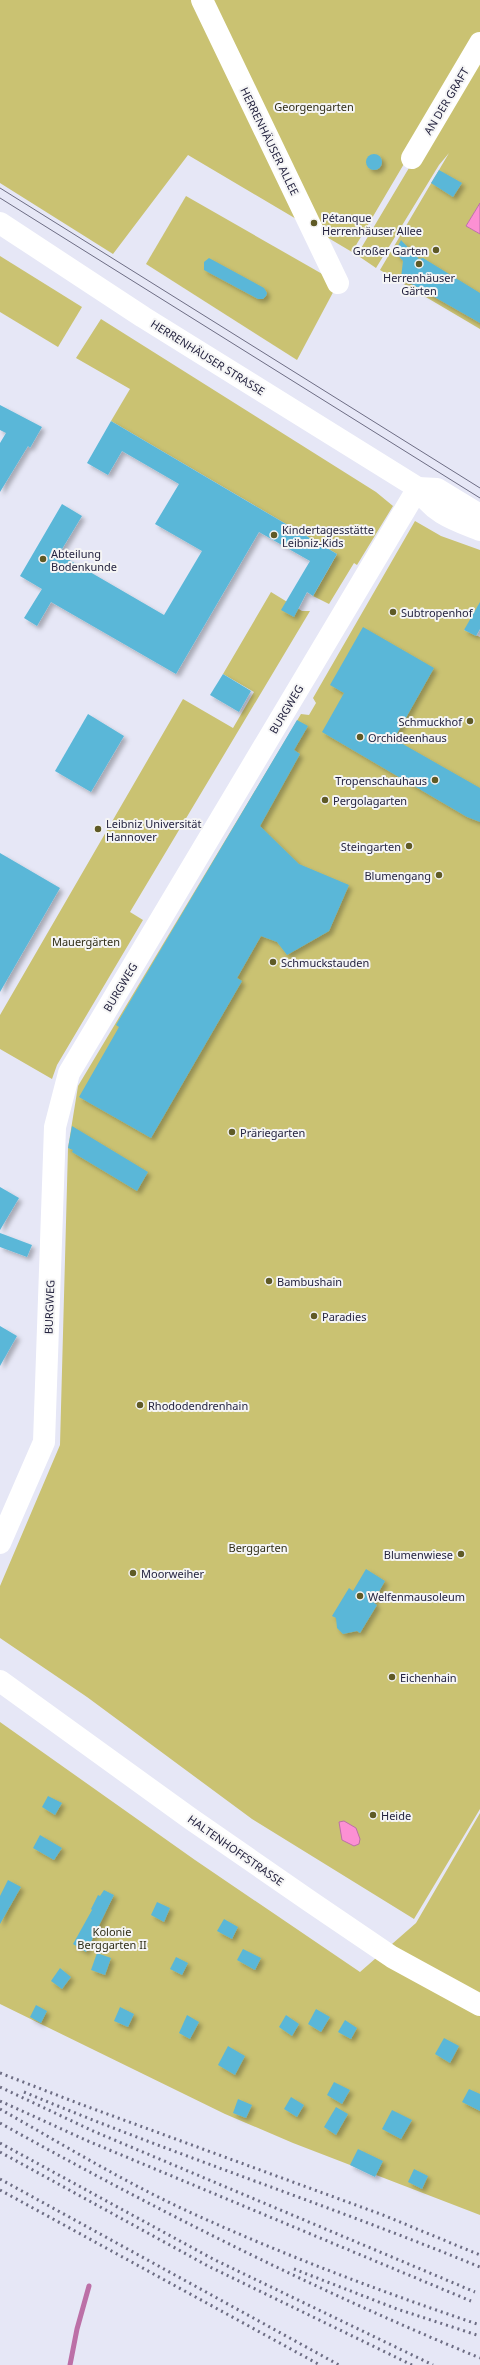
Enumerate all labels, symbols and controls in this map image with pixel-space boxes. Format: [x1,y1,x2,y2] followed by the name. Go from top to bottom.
[420,65,472,137] street label: AN DER GRAFT
[237,85,303,197] street label: HERRENHÄUSER ALLEE
[274,99,354,114] park label: Georgengarten
[322,210,422,238] place label: Pétanque Herrenhäuser Allee
[309,218,319,228] marker: Pétanque Herrenhäuser Allee
[353,243,428,258] place label: Großer Garten
[431,245,441,255] marker: Großer Garten
[414,259,424,269] marker: Herrenhäuser Gärten
[383,270,455,298] place label: Herrenhäuser Gärten
[148,316,268,398] street label: HERRENHÄUSER STRASSE
[282,522,374,550] place label: Kindertagesstätte Leibniz-Kids
[269,530,279,540] marker: Kindertagesstätte Leibniz-Kids
[51,546,117,574] place label: Abteilung Bodenkunde
[38,554,48,564] marker: Abteilung Bodenkunde
[401,605,474,620] place label: Subtropenhof
[388,607,398,617] marker: Subtropenhof
[266,682,306,736] street label: BURGWEG
[398,714,463,729] place label: Schmuckhof
[465,716,475,726] marker: Schmuckhof
[368,730,447,745] place label: Orchideenhaus
[355,732,365,742] marker: Orchideenhaus
[335,773,427,788] place label: Tropenschauhaus
[430,775,440,785] marker: Tropenschauhaus
[333,793,407,808] place label: Pergolagarten
[320,795,330,805] marker: Pergolagarten
[106,816,201,844] place label: Leibniz Universität Hannover
[93,824,103,834] marker: Leibniz Universität Hannover
[341,839,401,854] place label: Steingarten
[404,841,414,851] marker: Steingarten
[364,868,431,883] place label: Blumengang
[434,870,444,880] marker: Blumengang
[52,934,120,949] park label: Mauergärten
[281,955,369,970] place label: Schmuckstauden
[268,957,278,967] marker: Schmuckstauden
[100,960,140,1014] street label: BURGWEG
[240,1125,305,1140] place label: Präriegarten
[227,1127,237,1137] marker: Präriegarten
[277,1274,342,1289] place label: Bambushain
[264,1276,274,1286] marker: Bambushain
[41,1280,57,1334] street label: BURGWEG
[322,1309,366,1324] place label: Paradies
[309,1311,319,1321] marker: Paradies
[148,1398,248,1413] place label: Rhododendrenhain
[135,1400,145,1410] marker: Rhododendrenhain
[228,1540,288,1555] park label: Berggarten
[384,1547,453,1562] place label: Blumenwiese
[456,1549,466,1559] marker: Blumenwiese
[141,1566,205,1581] place label: Moorweiher
[128,1568,138,1578] marker: Moorweiher
[368,1589,465,1604] place label: Welfenmausoleum
[355,1591,365,1601] marker: Welfenmausoleum
[400,1670,457,1685] place label: Eichenhain
[387,1672,397,1682] marker: Eichenhain
[381,1808,411,1823] place label: Heide
[368,1810,378,1820] marker: Heide
[185,1811,287,1889] street label: HALTENHOFFSTRASSE
[77,1924,147,1952] park label: Kolonie Berggarten II

